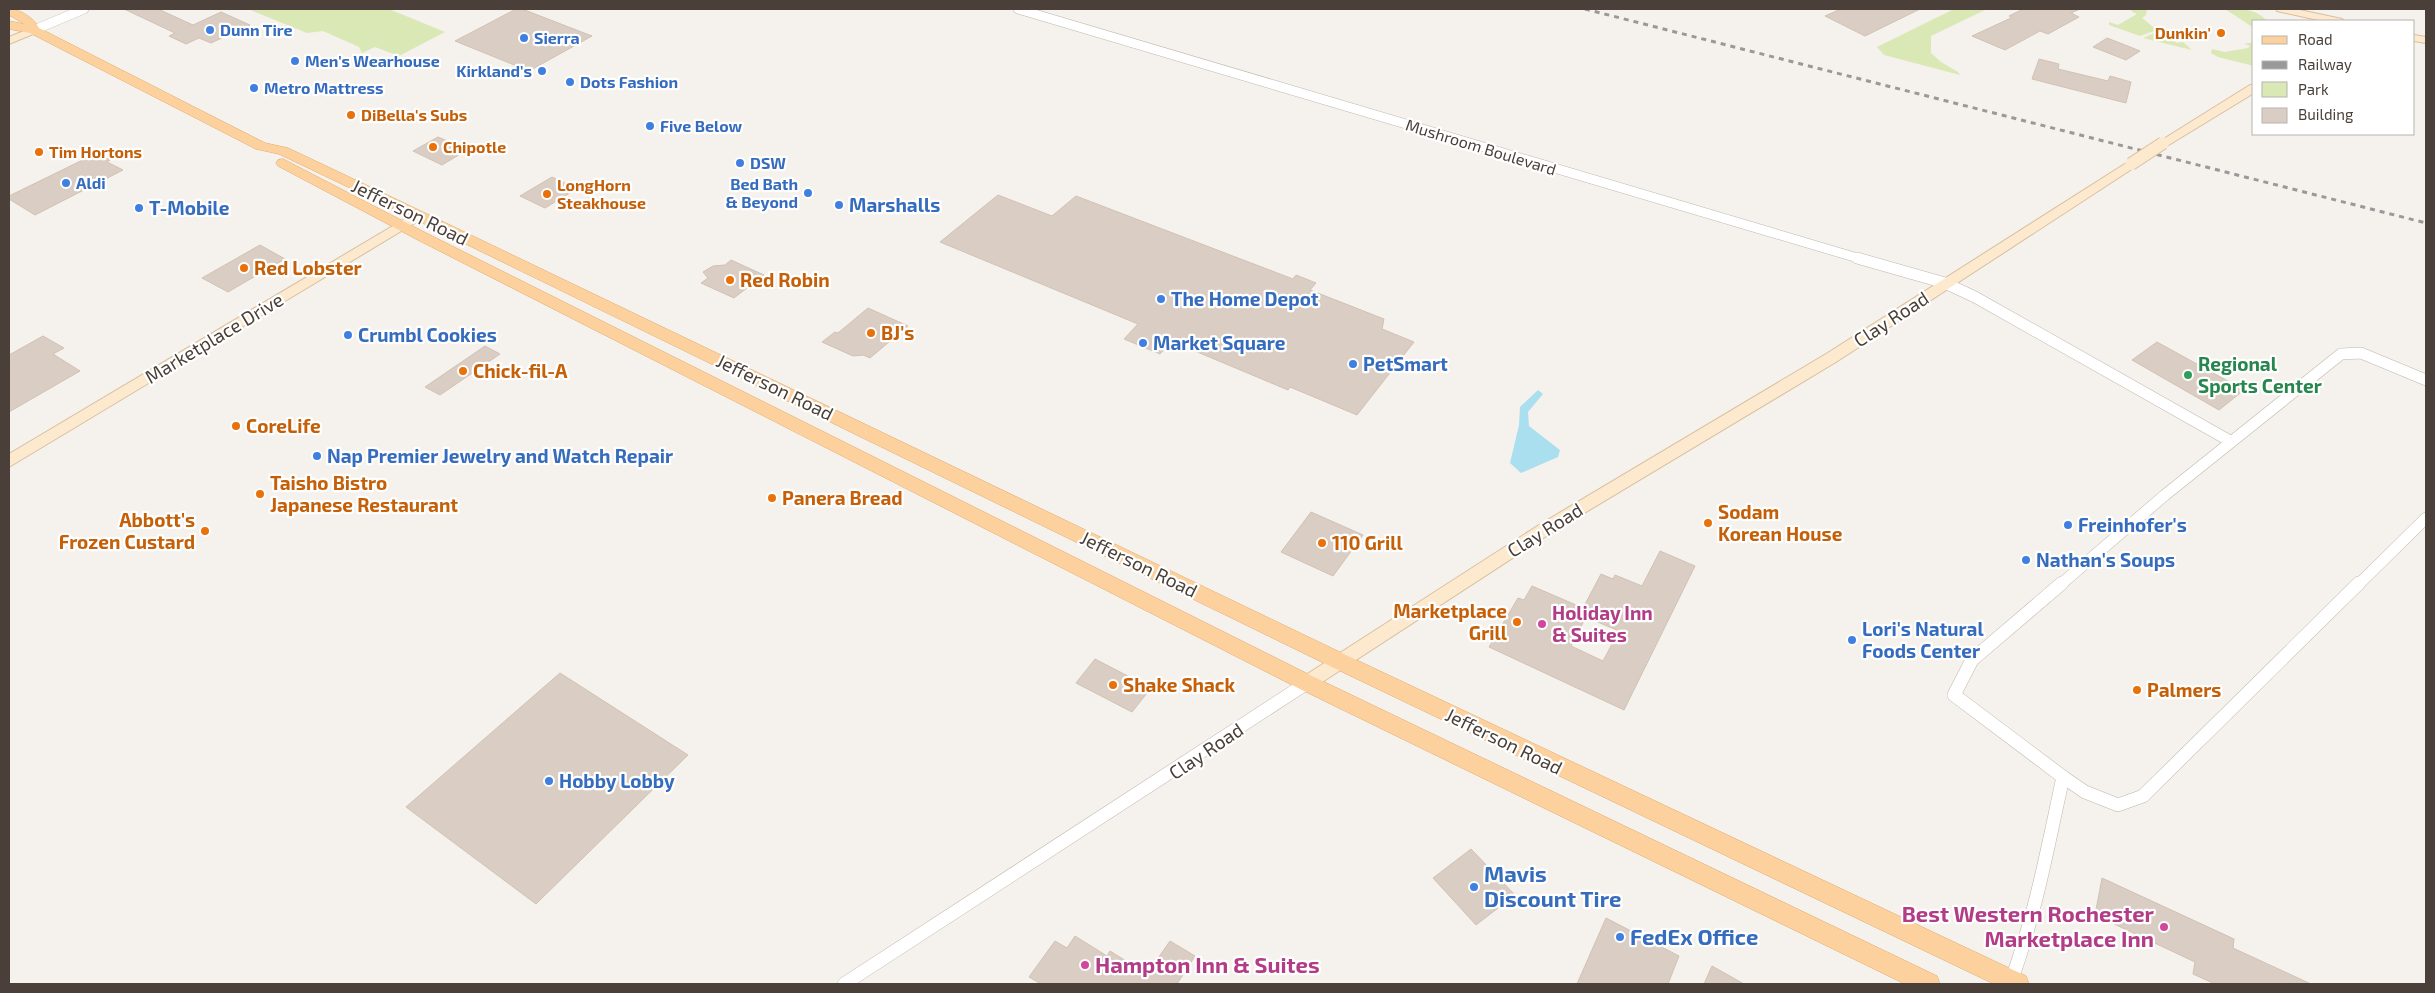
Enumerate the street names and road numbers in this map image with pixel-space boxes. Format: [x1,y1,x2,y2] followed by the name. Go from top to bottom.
[1404,115,1559,178] street label: Mushroom Boulevard
[348,173,472,250] street label: Jefferson Road
[1849,286,1932,351] street label: Clay Road
[140,287,287,388] street label: Marketplace Drive
[713,348,837,425] street label: Jefferson Road
[1503,497,1587,562] street label: Clay Road
[1077,525,1201,602] street label: Jefferson Road
[1442,702,1566,779] street label: Jefferson Road
[1164,717,1247,784] street label: Clay Road

